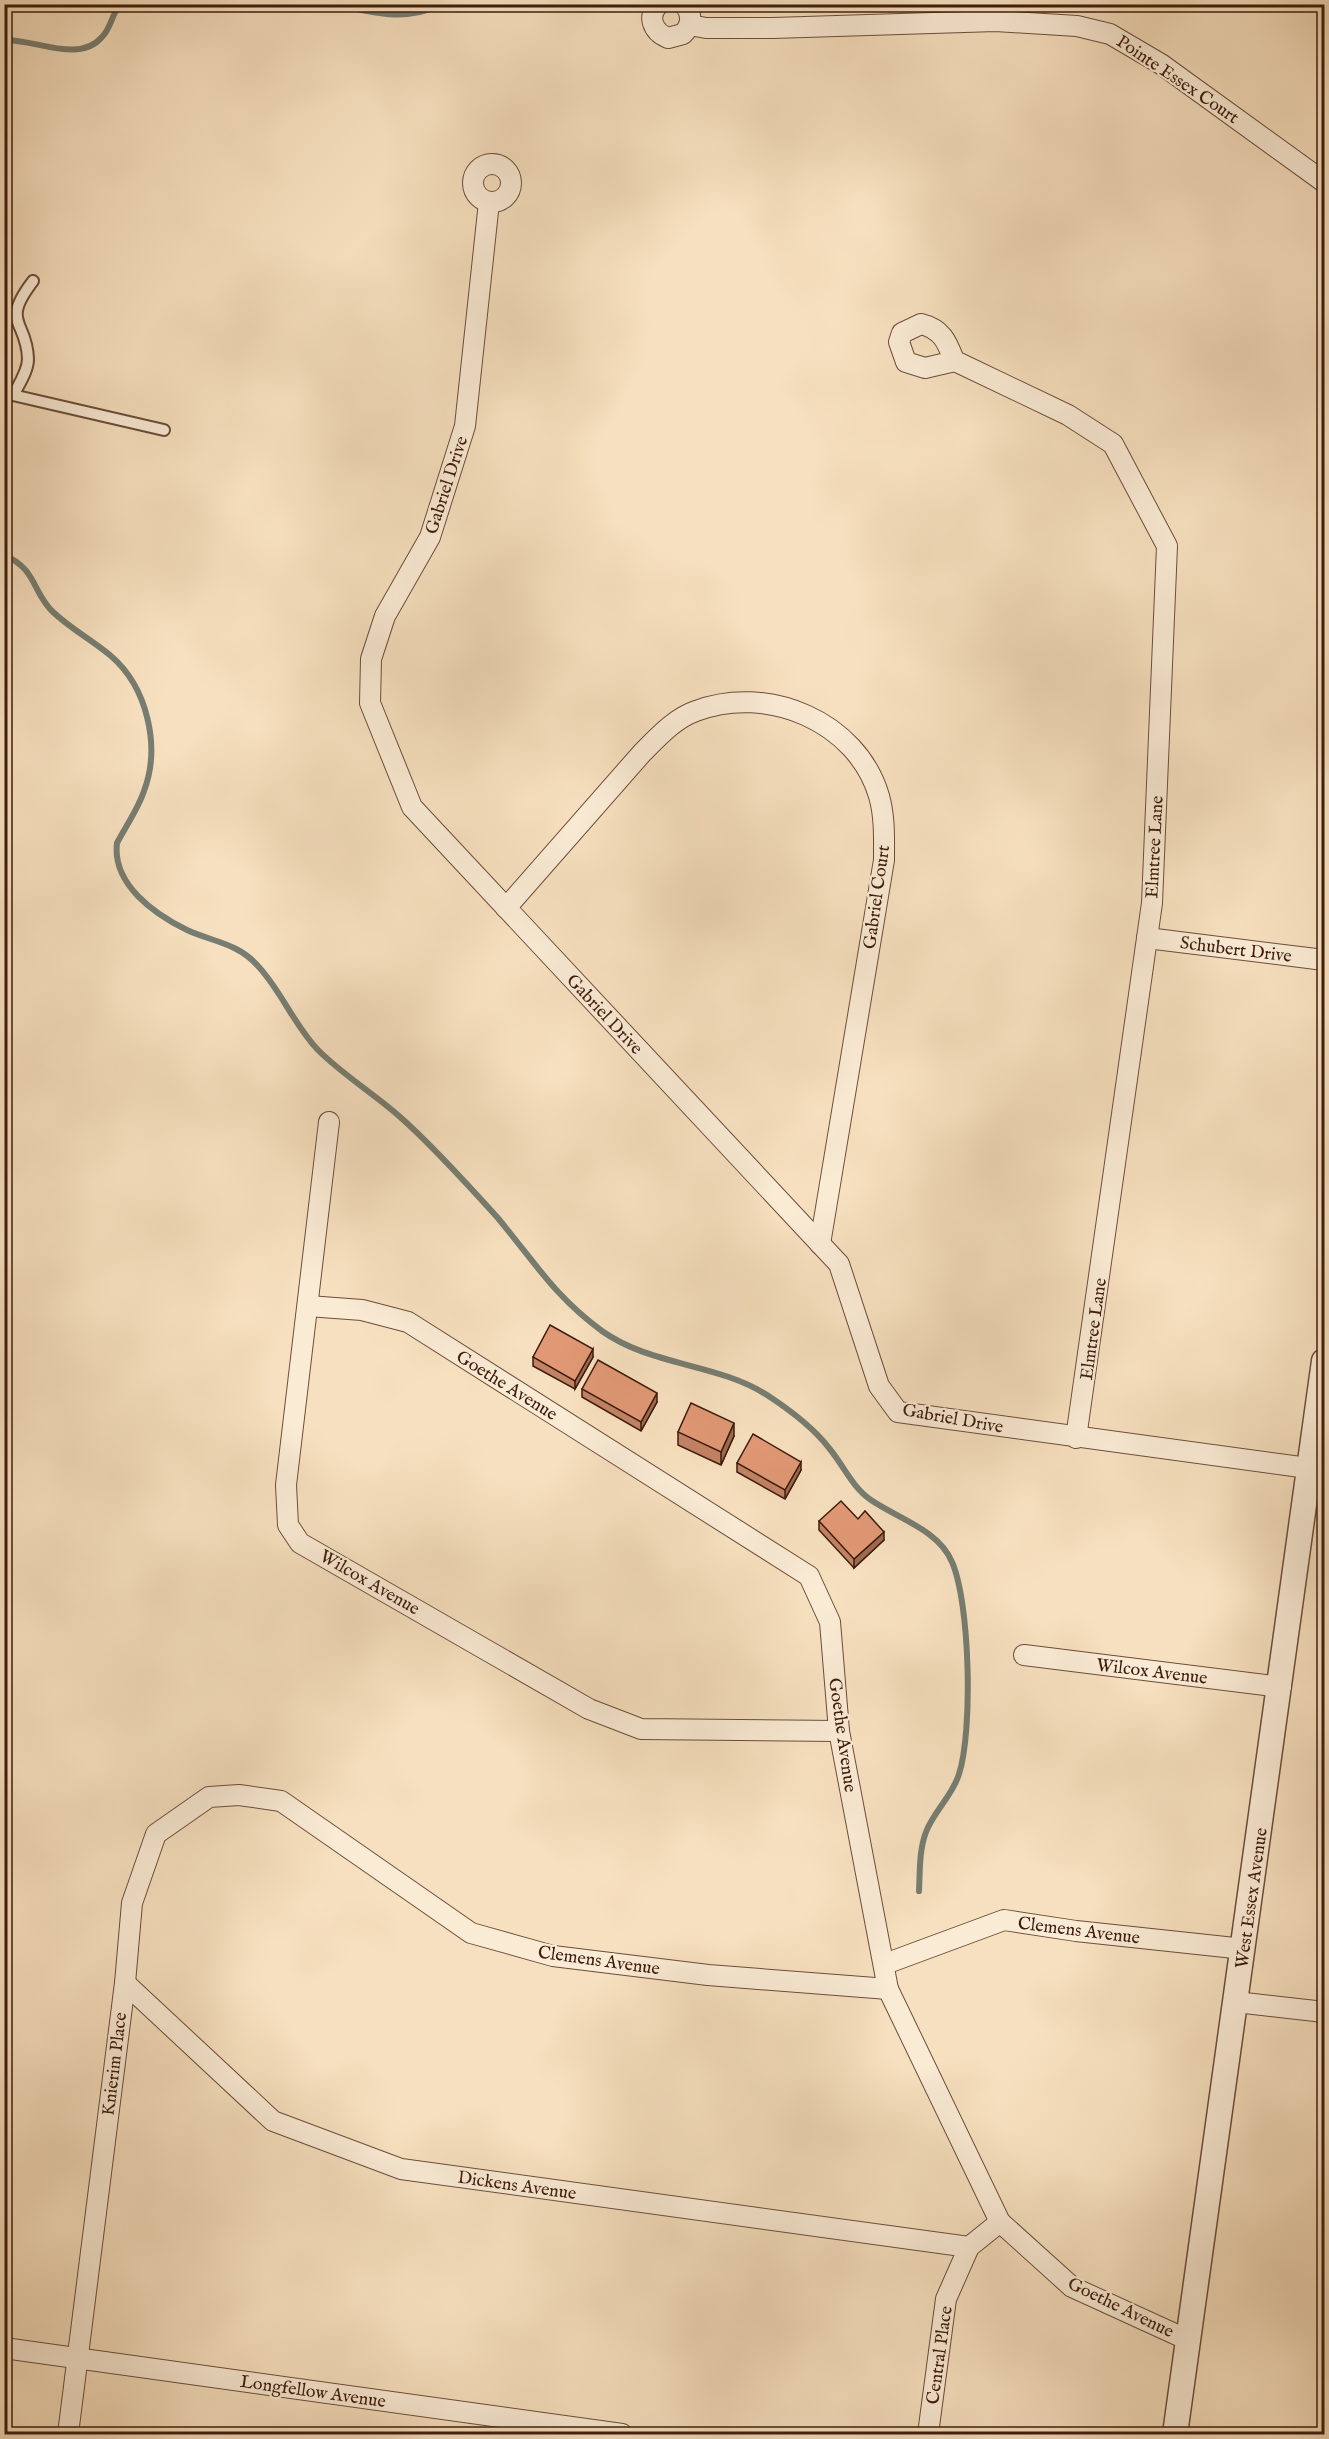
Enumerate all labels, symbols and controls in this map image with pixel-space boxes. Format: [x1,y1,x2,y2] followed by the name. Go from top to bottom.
[1111,31,1243,130] street label: Pointe Essex Court
[421,433,474,538] street label: Gabriel Drive
[1141,795,1170,899] street label: Elmtree Lane
[859,844,896,951] street label: Gabriel Court
[1179,932,1293,969] street label: Schubert Drive
[561,970,647,1060] street label: Gabriel Drive
[1076,1277,1113,1382] street label: Elmtree Lane
[451,1346,561,1427] street label: Goethe Avenue
[900,1399,1005,1440] street label: Gabriel Drive
[315,1545,423,1621] street label: Wilcox Avenue
[1095,1654,1209,1691] street label: Wilcox Avenue
[822,1677,861,1794] street label: Goethe Avenue
[1231,1826,1274,1970] street label: West Essex Avenue
[1016,1913,1141,1950] street label: Clemens Avenue
[536,1942,661,1981] street label: Clemens Avenue
[98,2011,133,2117] street label: Knierim Place
[456,2167,578,2206] street label: Dickens Avenue
[1064,2273,1177,2344] street label: Goethe Avenue
[922,2304,959,2406] street label: Central Place
[239,2371,387,2414] street label: Longfellow Avenue

